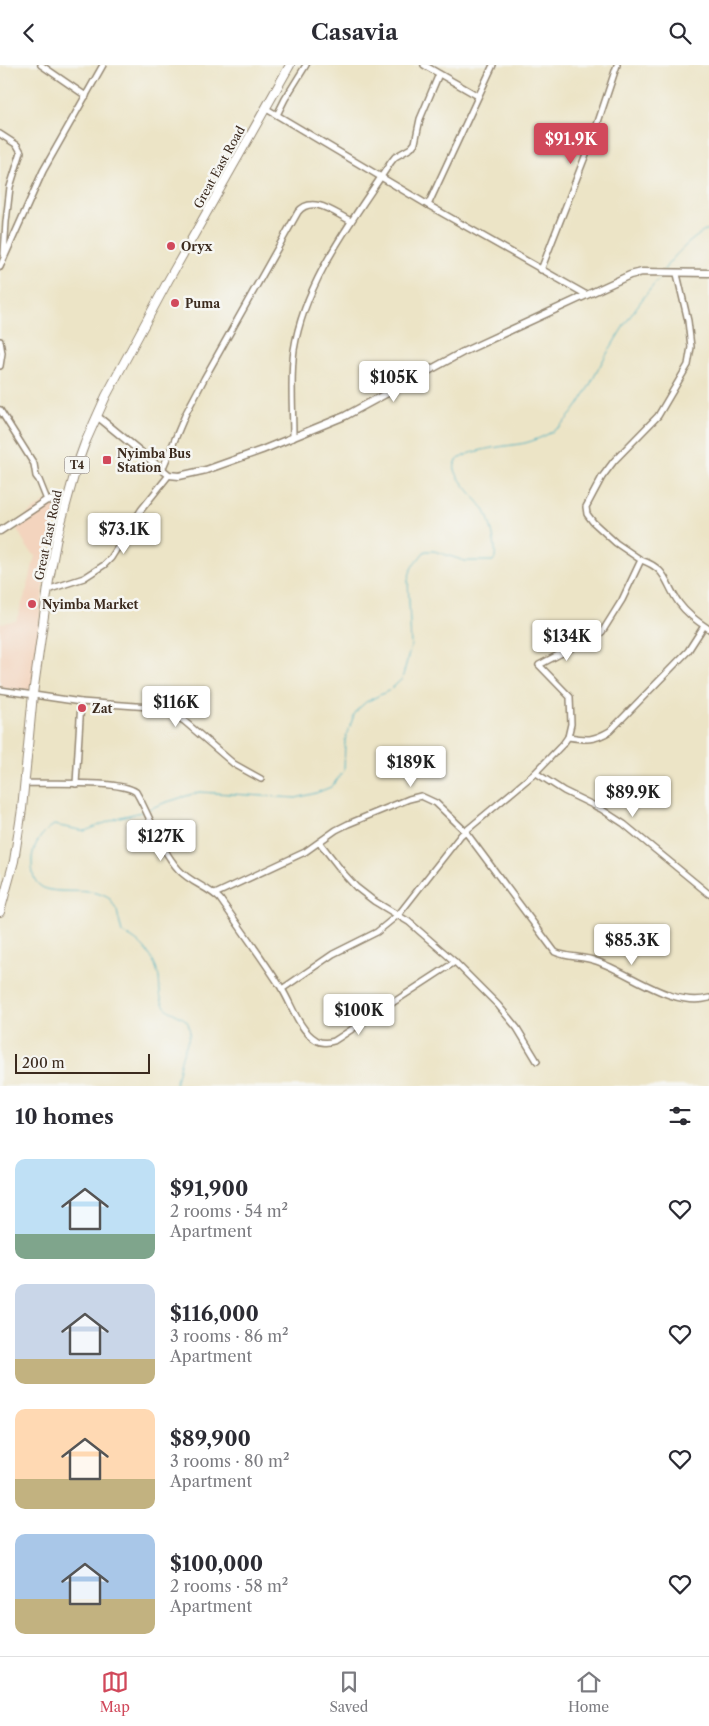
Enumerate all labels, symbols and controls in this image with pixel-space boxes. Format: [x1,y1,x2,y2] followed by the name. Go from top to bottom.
[15,19,43,47] icon: back
[311,19,398,46] text: Casavia
[666,19,694,47] icon: search
[190,123,248,211] street label: Great East Road
[530,123,612,165] pin: $91.9K
[545,129,597,149] text: $91.9K
[181,239,213,254] place label: Oryx
[165,240,177,252] marker: Oryx
[185,296,221,311] place label: Puma
[169,297,181,309] marker: Puma
[359,361,429,403] pin: $105K
[370,367,418,387] text: $105K
[117,446,191,475] place label: Nyimba Bus Station
[101,454,113,466] marker: Nyimba Bus Station
[64,457,90,473] road number: T4
[31,488,65,582] street label: Great East Road
[83,513,165,555] pin: $73.1K
[99,519,149,539] text: $73.1K
[42,597,139,612] place label: Nyimba Market
[26,598,38,610] marker: Nyimba Market
[532,619,602,662] pin: $134K
[543,626,591,646] text: $134K
[141,685,211,728] pin: $116K
[153,692,199,712] text: $116K
[92,701,113,716] place label: Zat
[76,702,88,714] marker: Zat
[376,745,446,788] pin: $189K
[387,752,435,772] text: $189K
[592,775,674,818] pin: $89.9K
[606,782,660,802] text: $89.9K
[126,819,196,862] pin: $127K
[138,826,184,846] text: $127K
[591,923,673,966] pin: $85.3K
[605,930,659,950] text: $85.3K
[324,993,394,1036] pin: $100K
[334,1000,384,1020] text: $100K
[15,1051,150,1074] scale bar
[22,1054,65,1072] text: 200 m
[666,1102,694,1130] icon: filters
[15,1104,114,1129] text: 10 homes
[170,1176,248,1201] text: $91,900
[55,1179,115,1239] icon: home
[666,1195,694,1223] icon: heart
[170,1201,288,1221] text: 2 rooms · 54 m²
[170,1221,252,1241] text: Apartment
[170,1301,259,1326] text: $116,000
[55,1304,115,1364] icon: home
[666,1320,694,1348] icon: heart
[170,1326,289,1346] text: 3 rooms · 86 m²
[170,1346,252,1366] text: Apartment
[170,1426,251,1451] text: $89,900
[55,1429,115,1489] icon: home
[666,1445,694,1473] icon: heart
[170,1451,289,1471] text: 3 rooms · 80 m²
[170,1471,252,1491] text: Apartment
[170,1551,263,1576] text: $100,000
[55,1554,115,1614] icon: home
[666,1570,694,1598] icon: heart
[170,1576,288,1596] text: 2 rooms · 58 m²
[170,1596,252,1616] text: Apartment
[100,1668,130,1716] tab: Map
[330,1668,368,1716] tab: Saved
[568,1668,609,1716] tab: Home

